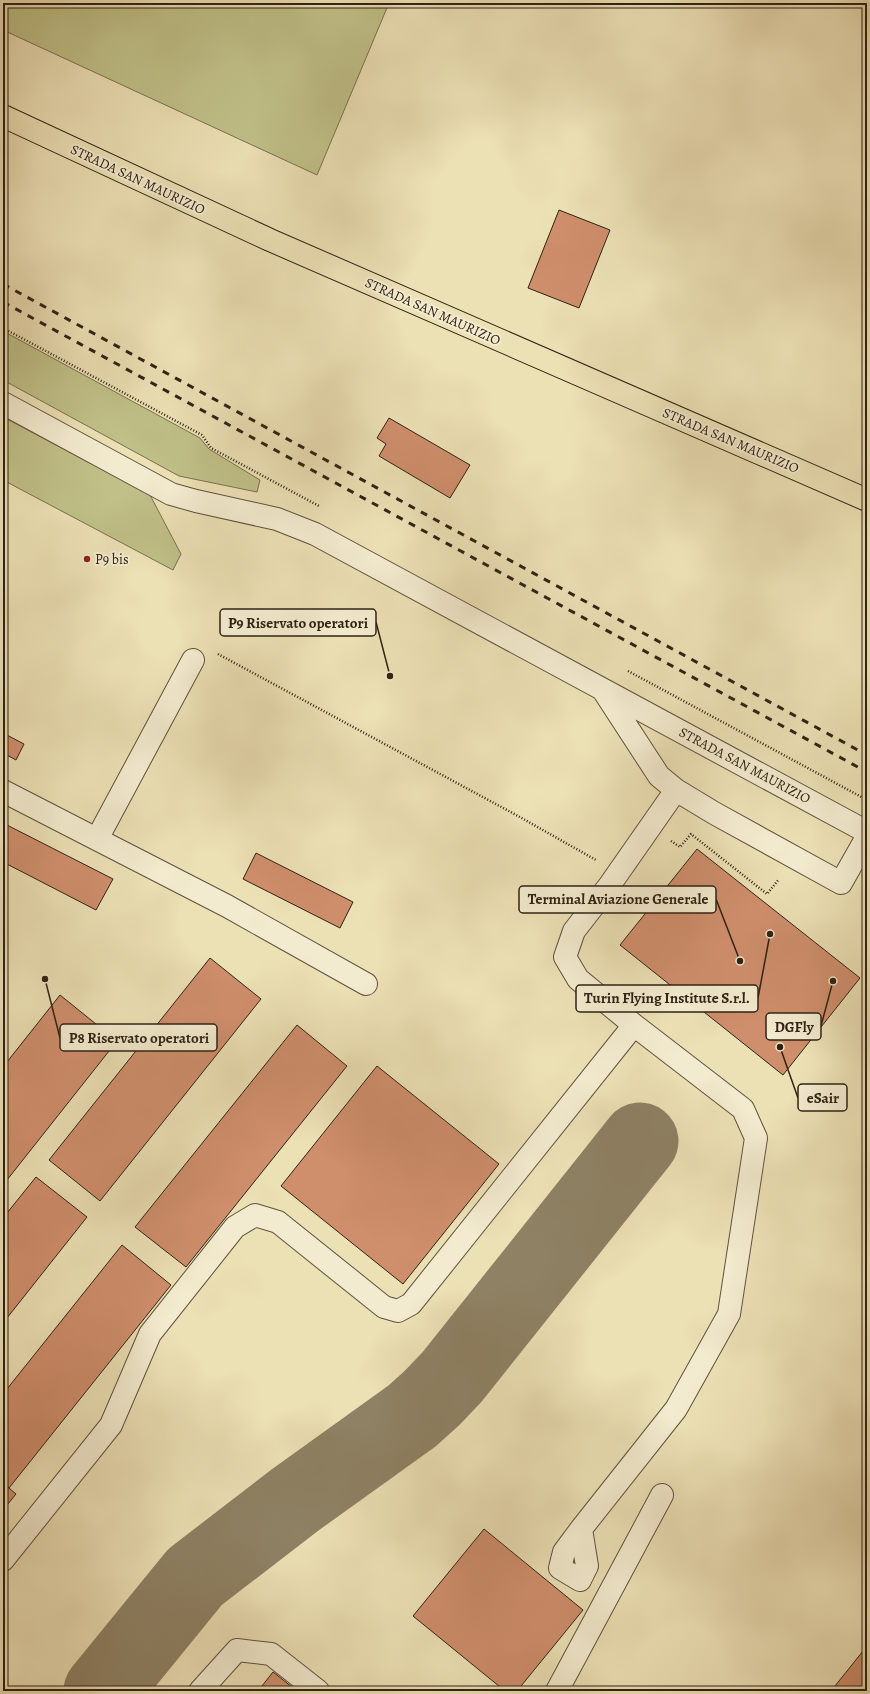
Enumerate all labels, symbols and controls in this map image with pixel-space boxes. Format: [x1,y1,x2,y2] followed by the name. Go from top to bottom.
[67,140,209,219] street label: STRADA SAN MAURIZIO
[362,273,504,350] street label: STRADA SAN MAURIZIO
[660,403,802,478] street label: STRADA SAN MAURIZIO
[95,550,129,569] place label: P9 bis
[82,554,92,564] marker: P9 bis
[220,609,376,636] callout: P9 Riservato operatori
[228,613,369,633] text: P9 Riservato operatori
[676,723,814,808] street label: STRADA SAN MAURIZIO
[519,886,716,913] callout: Terminal Aviazione Generale
[528,889,708,909] text: Terminal Aviazione Generale
[576,985,758,1012] callout: Turin Flying Institute S.r.l.
[584,988,750,1008] text: Turin Flying Institute S.r.l.
[766,1013,821,1040] callout: DGFly
[774,1017,815,1037] text: DGFly
[60,1024,217,1051] callout: P8 Riservato operatori
[69,1028,210,1048] text: P8 Riservato operatori
[798,1084,847,1111] callout: eSair
[807,1088,839,1108] text: eSair

